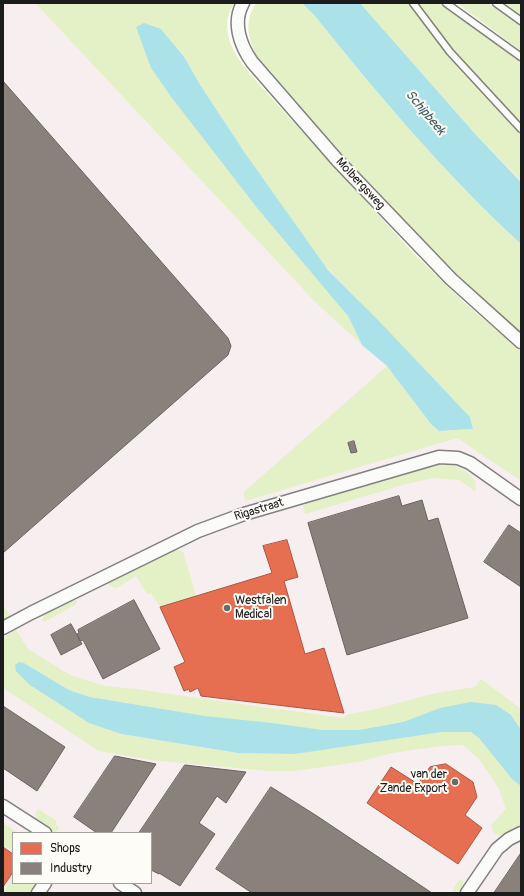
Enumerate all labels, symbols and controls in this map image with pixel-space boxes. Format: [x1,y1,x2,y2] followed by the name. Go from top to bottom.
[402,88,448,138] water label: Schipbeek
[332,155,388,213] street label: Molbergsweg
[233,496,285,524] street label: Rigastraat
[235,594,287,622] place label: Westfalen Medical
[222,603,232,613] marker: Westfalen Medical
[379,768,447,796] place label: van der Zande Export
[450,777,460,787] marker: van der Zande Export
[12,832,152,884] legend
[50,841,80,856] text: Shops
[50,861,92,876] text: Industry

